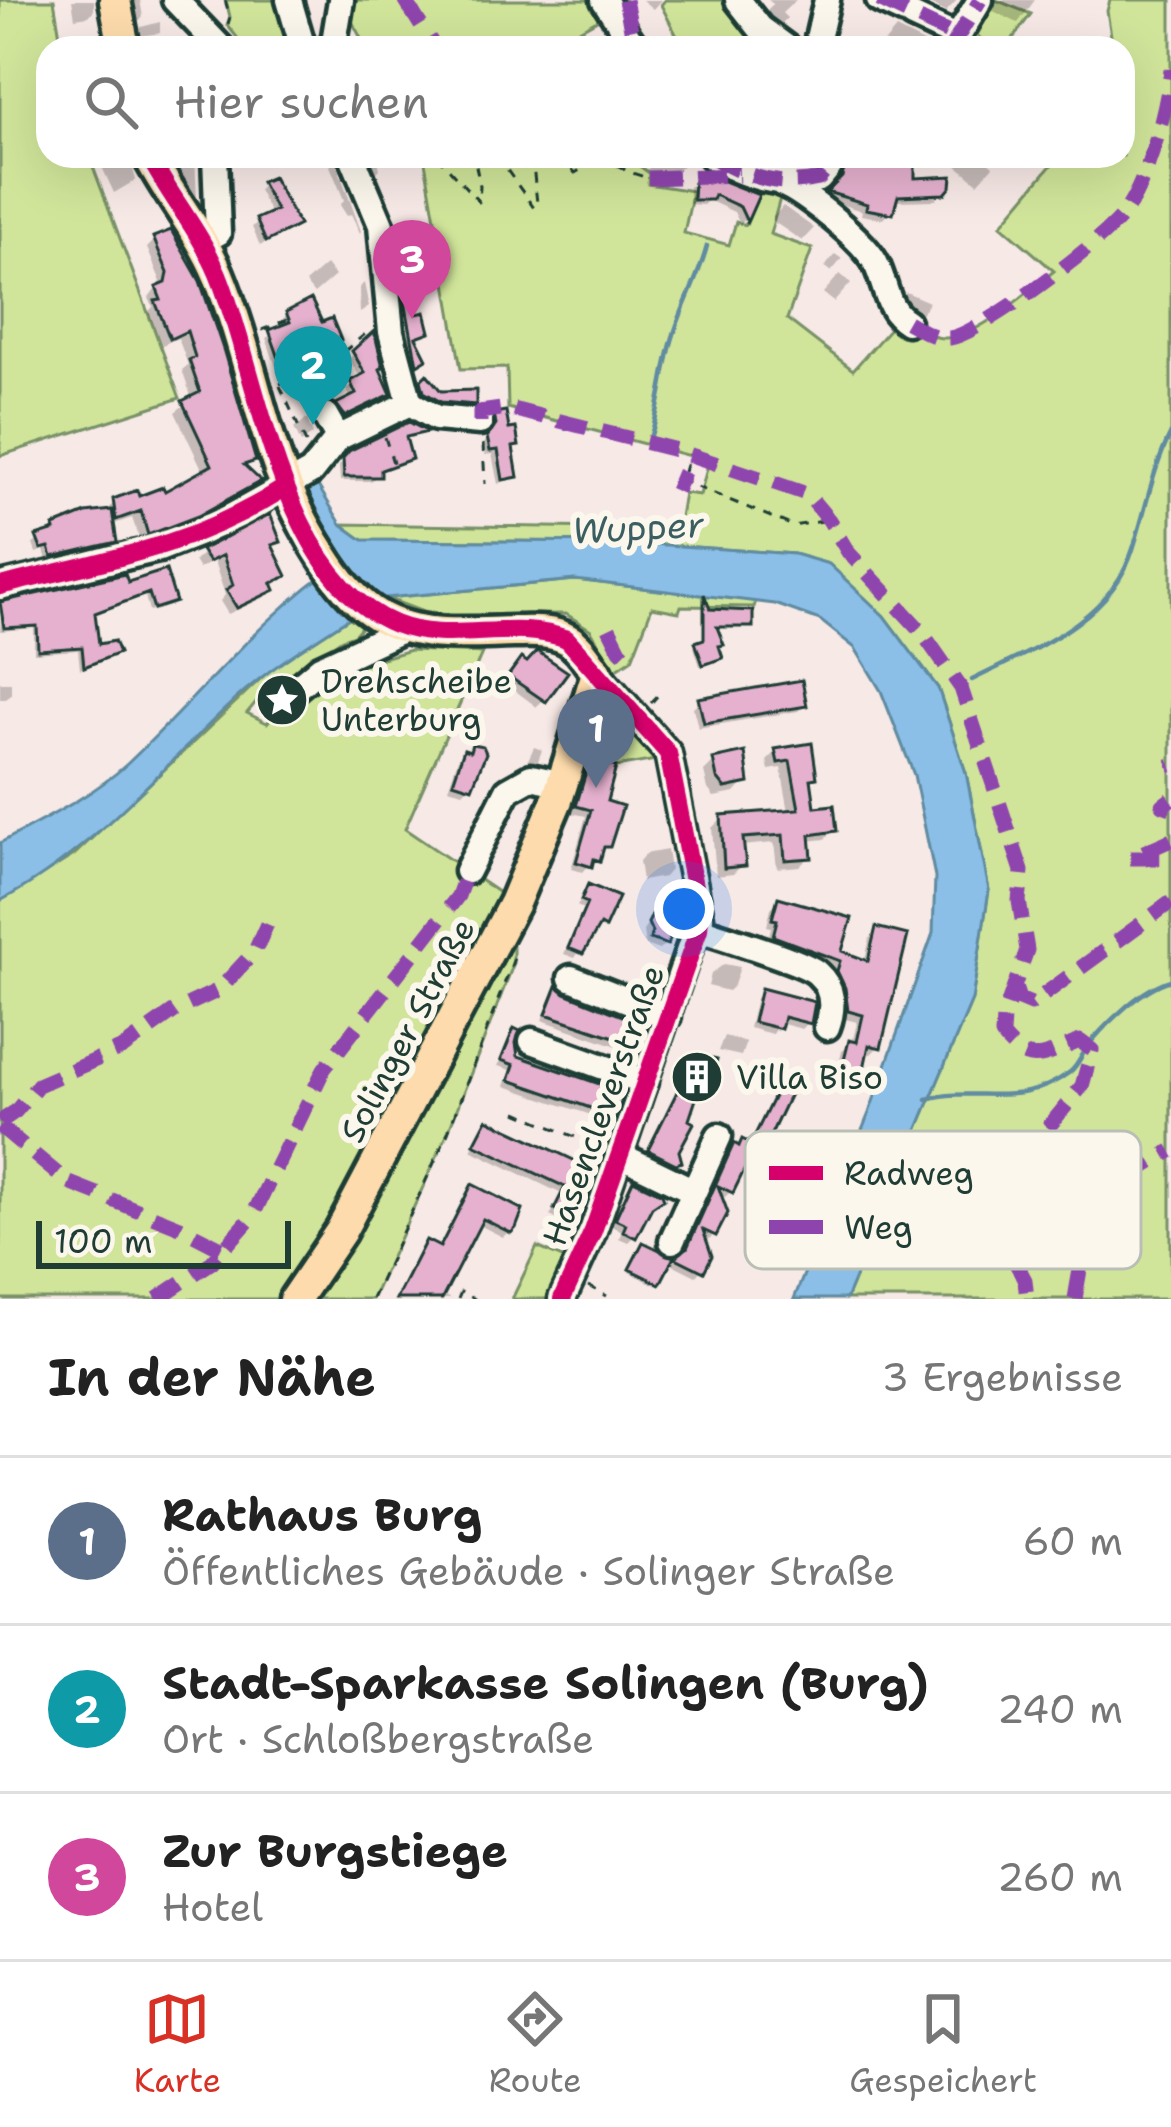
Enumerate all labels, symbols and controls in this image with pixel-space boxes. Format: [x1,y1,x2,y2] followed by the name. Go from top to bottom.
[36,36,1135,168] search box
[78,69,144,135] icon: search
[174,72,429,132] text: Hier suchen
[373,220,451,319] pin: 3
[274,326,352,425] pin: 2
[571,500,706,555] water label: Wupper
[321,659,512,742] place label: Drehscheibe Unterburg
[254,672,310,728] place icon: Drehscheibe Unterburg
[557,689,635,788] pin: 1
[654,879,714,939] your location
[329,910,485,1150] street label: Solinger Straße
[532,959,675,1252] street label: Hasencleverstraße
[669,1049,725,1105] building icon: Villa Biso
[736,1055,883,1100] place label: Villa Biso
[745,1131,1141,1269] legend
[844,1151,974,1196] text: Radweg
[844,1205,913,1250] text: Weg
[36,1215,291,1268] scale bar
[54,1219,153,1264] text: 100 m
[48,1343,376,1411] text: In der Nähe
[882,1351,1123,1403] text: 3 Ergebnisse
[162,1485,482,1545] text: Rathaus Burg
[78,1515,96,1567] text: 1
[1023,1515,1123,1567] text: 60 m
[162,1545,895,1597] text: Öffentliches Gebäude · Solinger Straße
[162,1653,928,1713] text: Stadt-Sparkasse Solingen (Burg)
[73,1683,101,1735] text: 2
[997,1683,1123,1735] text: 240 m
[162,1713,594,1765] text: Ort · Schloßbergstraße
[162,1821,508,1881] text: Zur Burgstiege
[73,1851,101,1903] text: 3
[997,1851,1123,1903] text: 260 m
[162,1881,263,1933] text: Hotel
[134,1986,221,2103] tab: Karte
[489,1986,582,2103] tab: Route
[849,1986,1037,2103] tab: Gespeichert

